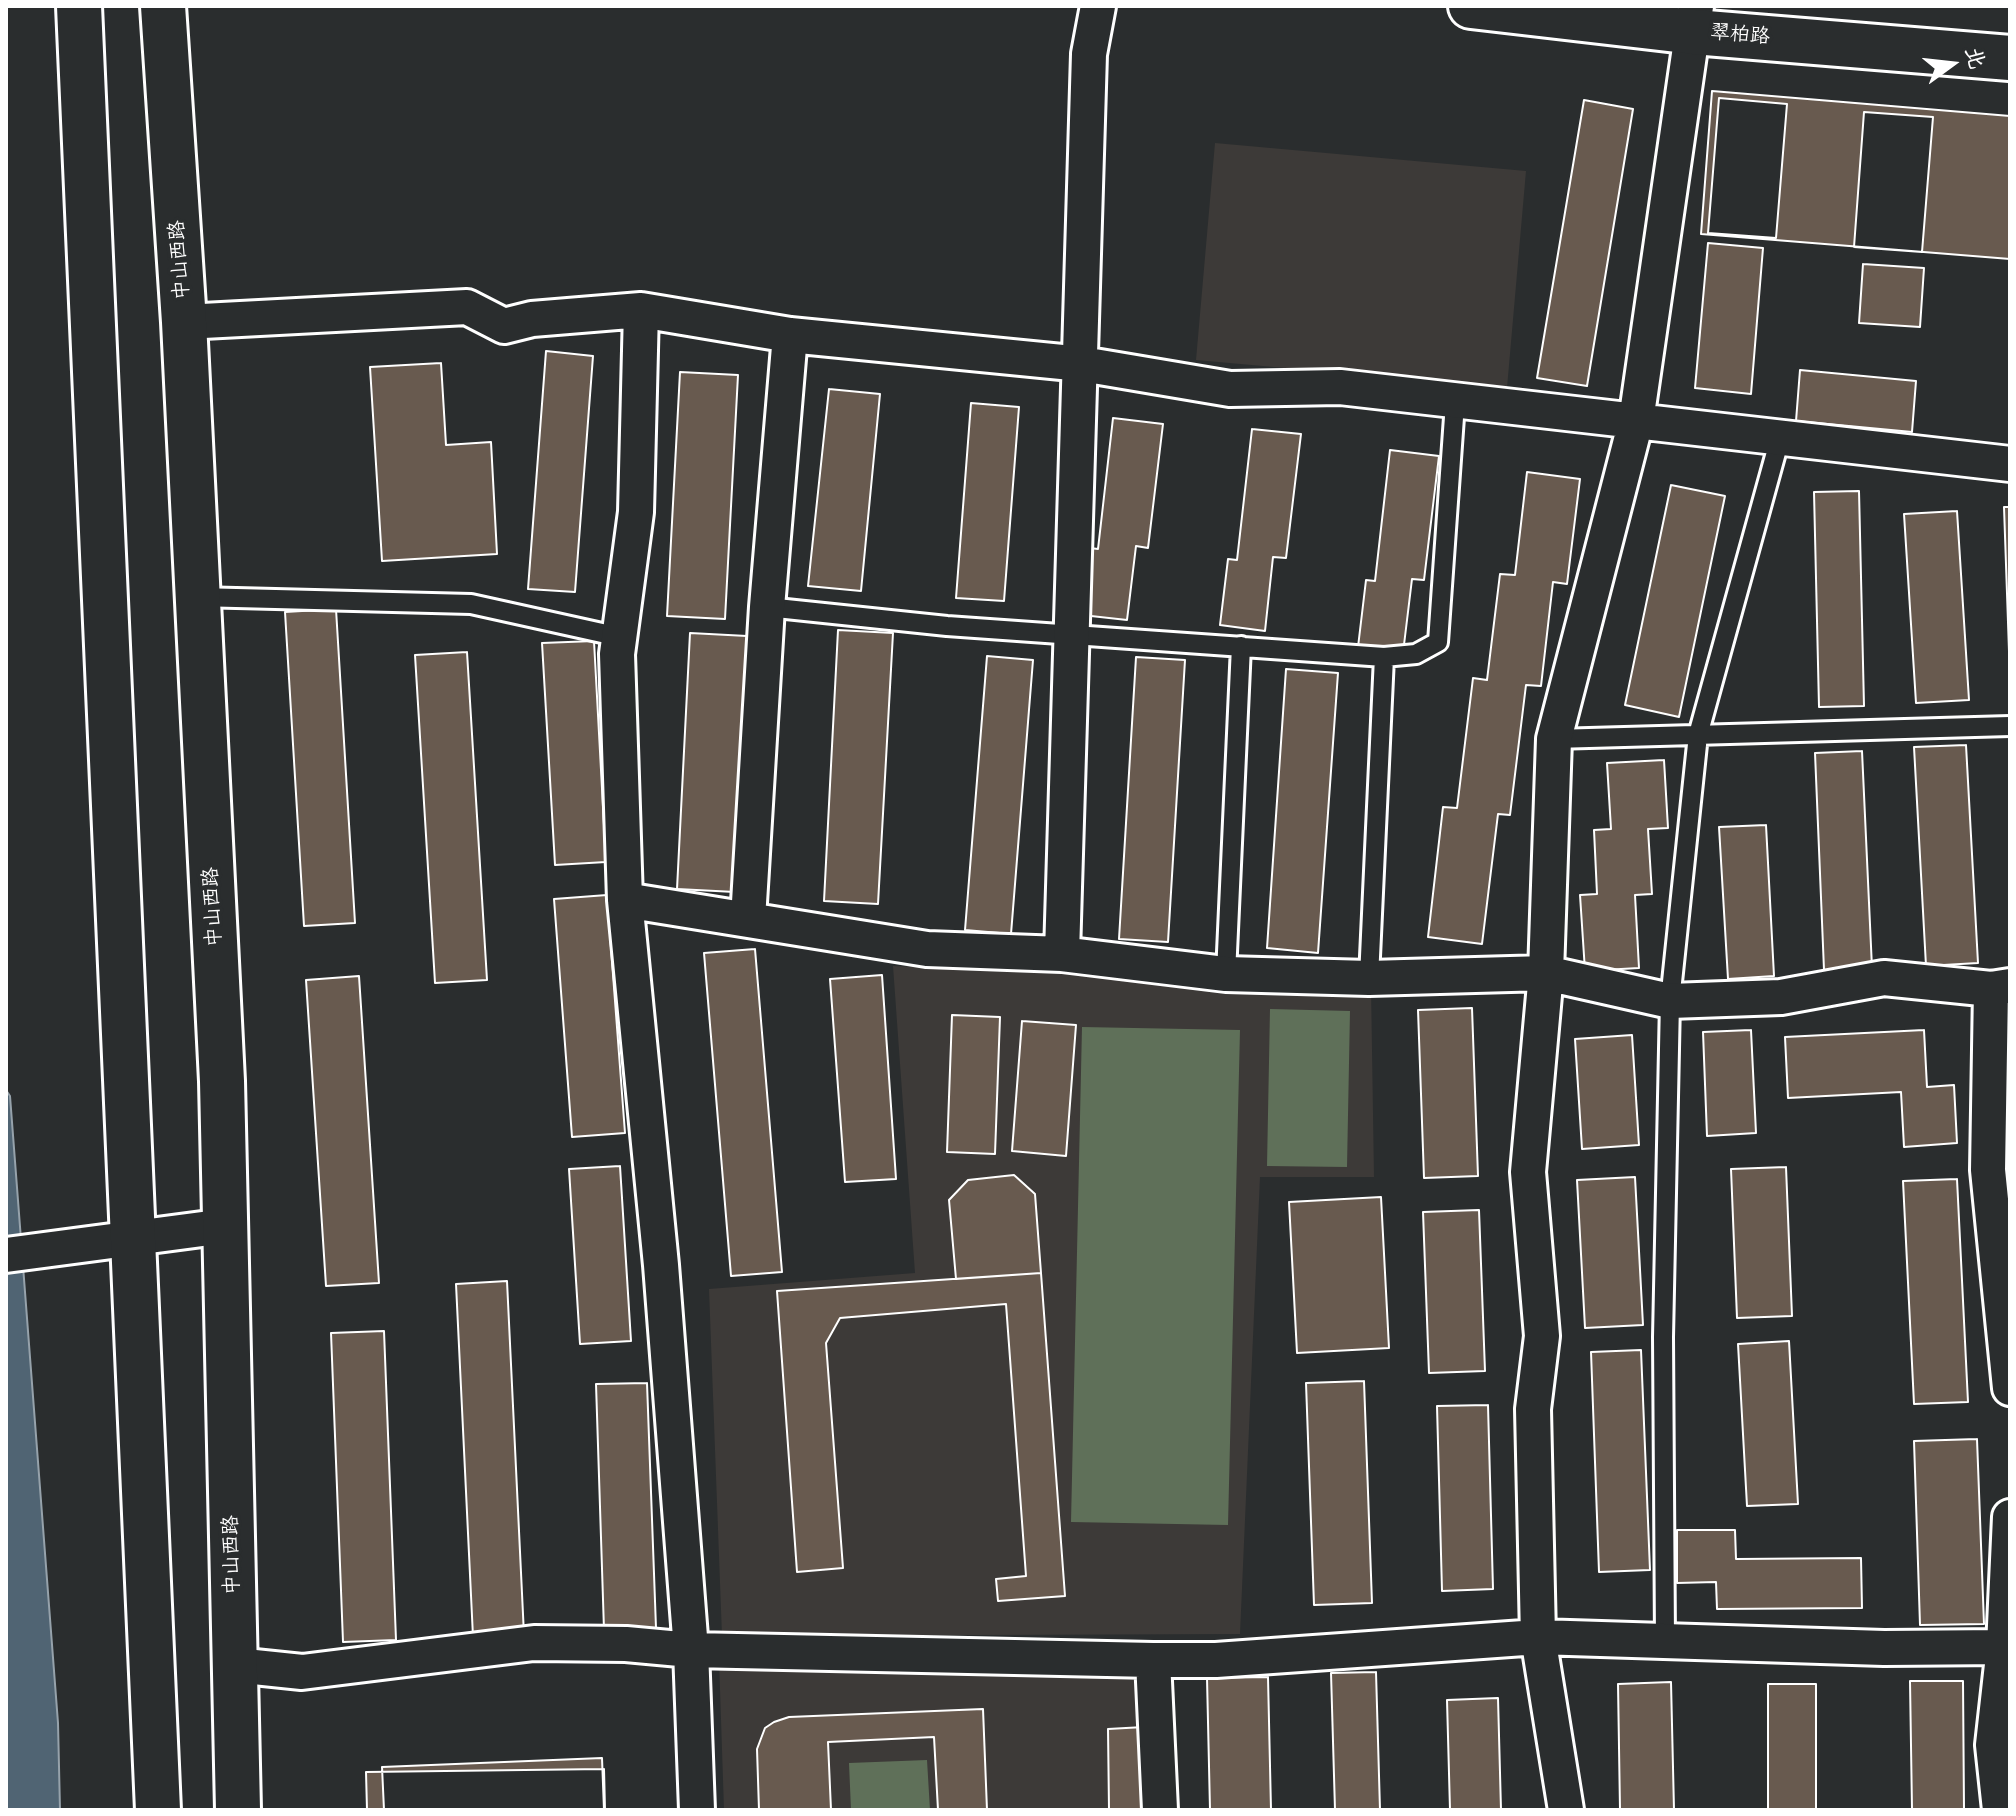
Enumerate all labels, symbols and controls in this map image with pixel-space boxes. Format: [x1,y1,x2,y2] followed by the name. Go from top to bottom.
[1709,20,1771,50] street label: 翠柏路
[1912,24,1992,104] north arrow
[1959,43,1993,72] text: 北
[165,219,195,301] street label: 中山西路
[199,866,227,948] street label: 中山西路
[219,1515,245,1595] street label: 中山西路

